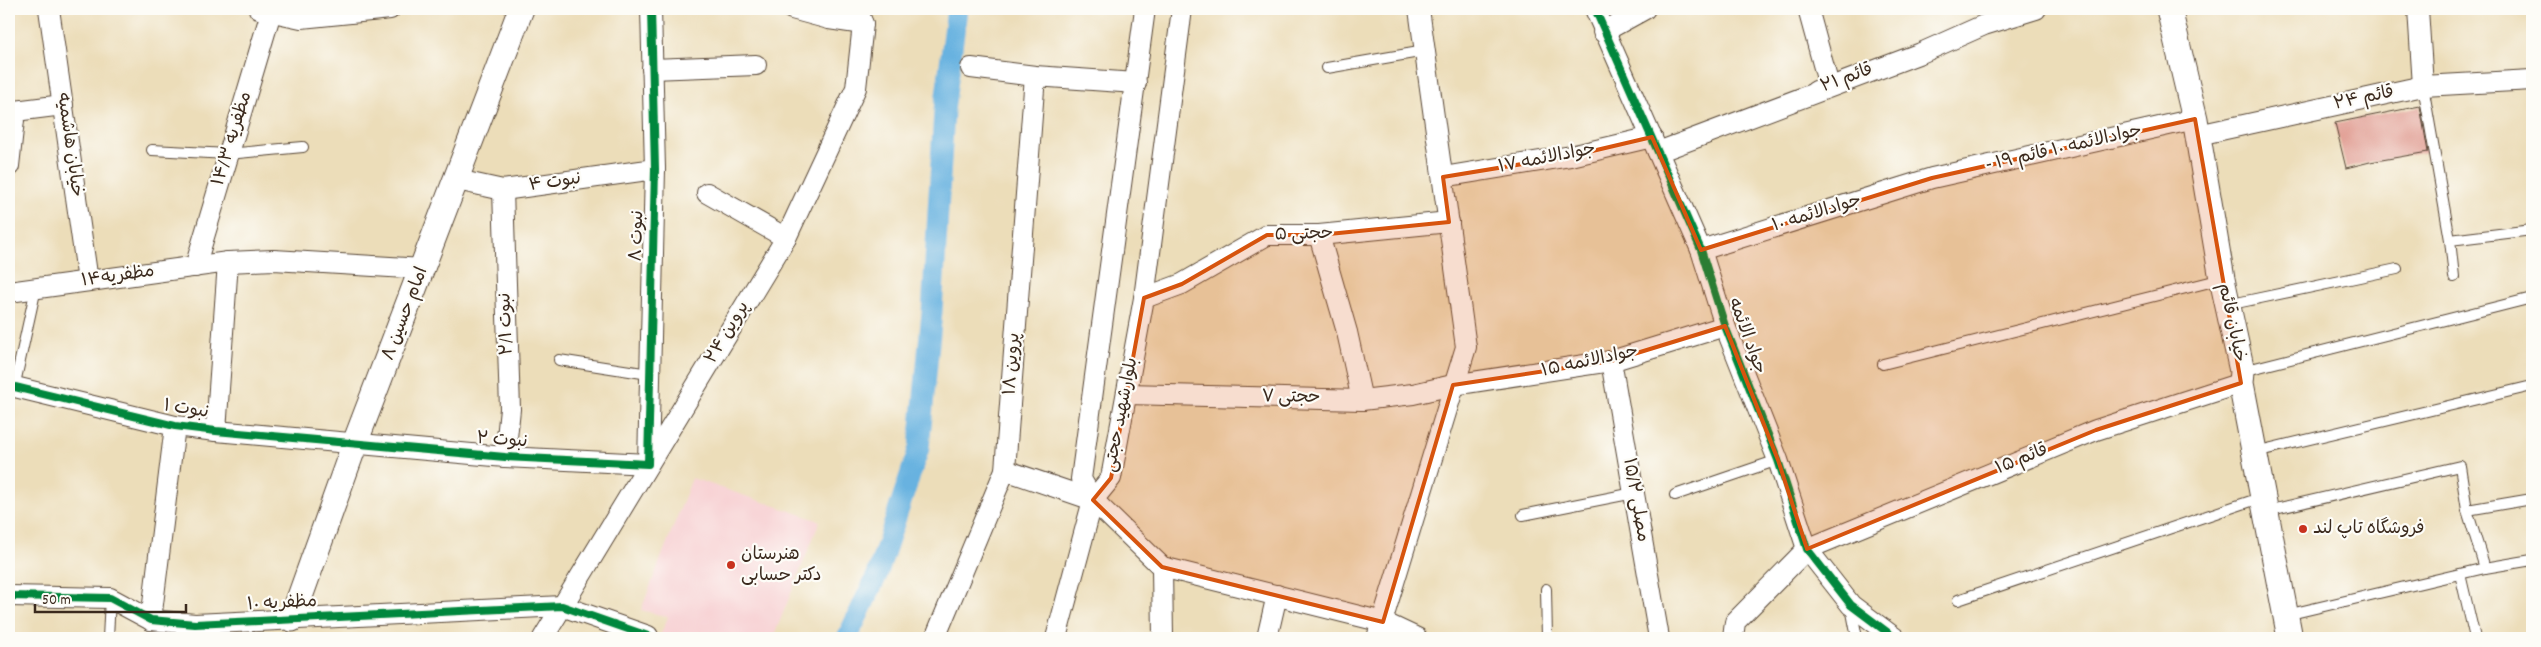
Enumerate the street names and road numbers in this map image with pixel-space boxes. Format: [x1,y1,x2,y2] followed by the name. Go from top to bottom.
[1817,58,1877,100] street label: قائم ۲۱
[2332,80,2396,118] street label: قائم ۲۴
[207,89,259,189] street label: مظفریه ۱۴/۳
[49,91,89,199] street label: خیابان هاشمیه
[1983,119,2145,179] street label: - جوادالائمه ۱۰ قائم ۱۹
[1496,137,1598,181] street label: جوادالائمه ۱۷
[527,167,583,199] street label: نبوت ۴
[1769,189,1865,239] street label: جوادالائمه ۱۰
[625,210,651,262] street label: نبوت ۸
[1274,221,1334,249] street label: حجتی ۵
[80,260,156,294] street label: مظفریه۱۴
[377,264,435,364] street label: امام حسین ۸
[2210,281,2252,365] street label: خیابان قائم
[493,292,521,356] street label: نبوت ۲/۱
[1721,294,1771,378] street label: جواد الائمه
[699,297,757,369] street label: پروین ۲۴
[998,332,1028,396] street label: پروین ۱۸
[1539,340,1641,384] street label: جوادالائمه ۱۵
[1099,356,1145,474] street label: بلوارشهید حجتی
[1261,385,1321,411] street label: حجتی ۷
[162,394,210,426] street label: نبوت ۱
[476,427,528,455] street label: نبوت ۲
[1992,438,2052,482] street label: قائم ۱۵
[1615,456,1655,544] street label: مصلی ۱۵/۲
[246,590,318,618] street label: مظفریه ۱۰

